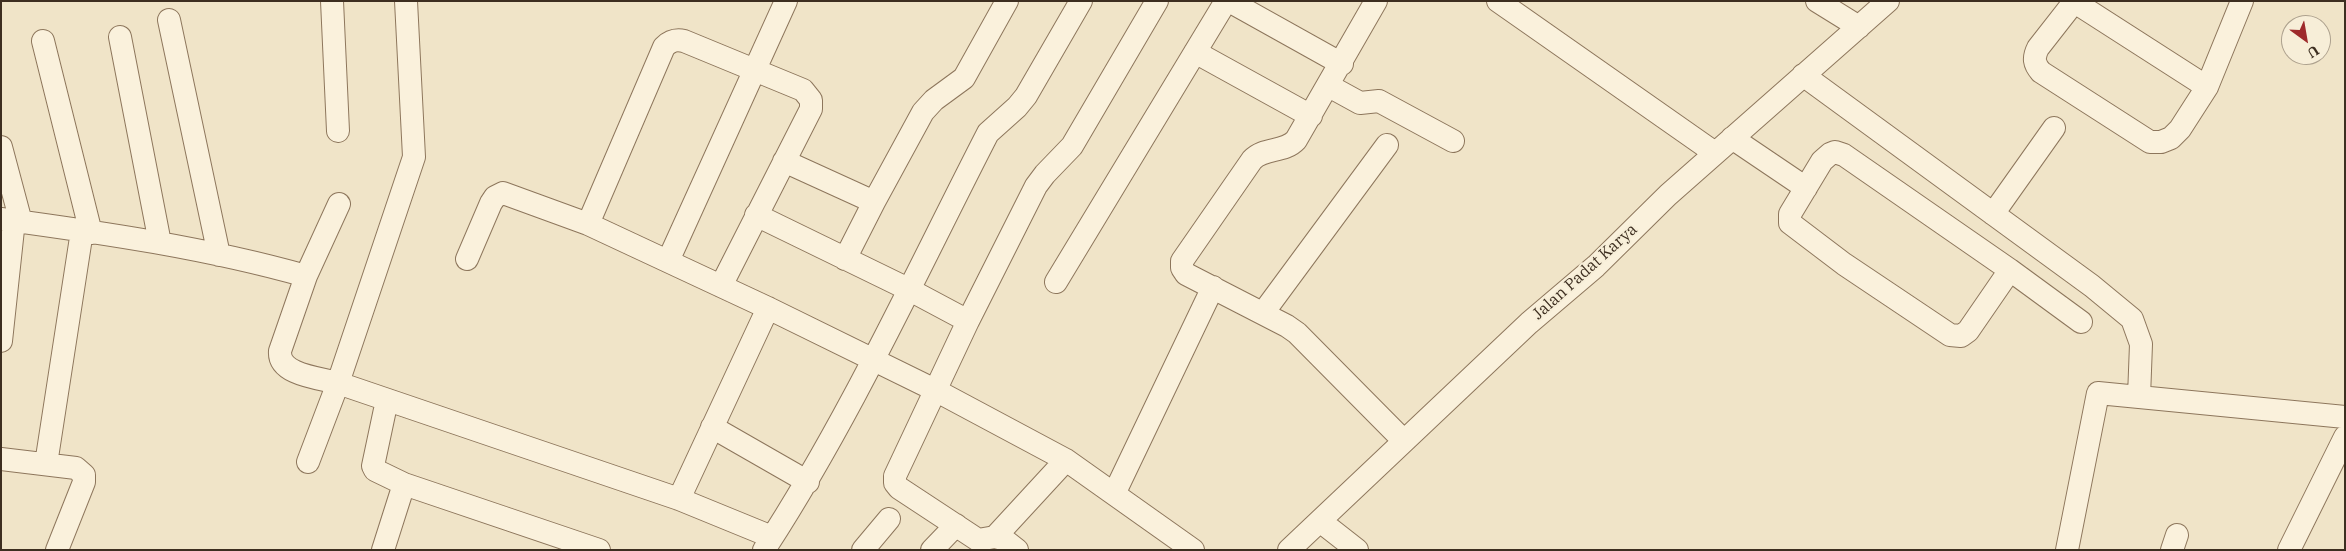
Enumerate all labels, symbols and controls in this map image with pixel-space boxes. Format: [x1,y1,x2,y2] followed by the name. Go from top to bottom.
[2281,15,2331,65] north arrow
[2304,41,2323,62] text: U
[1529,220,1641,324] street label: Jalan Padat Karya

